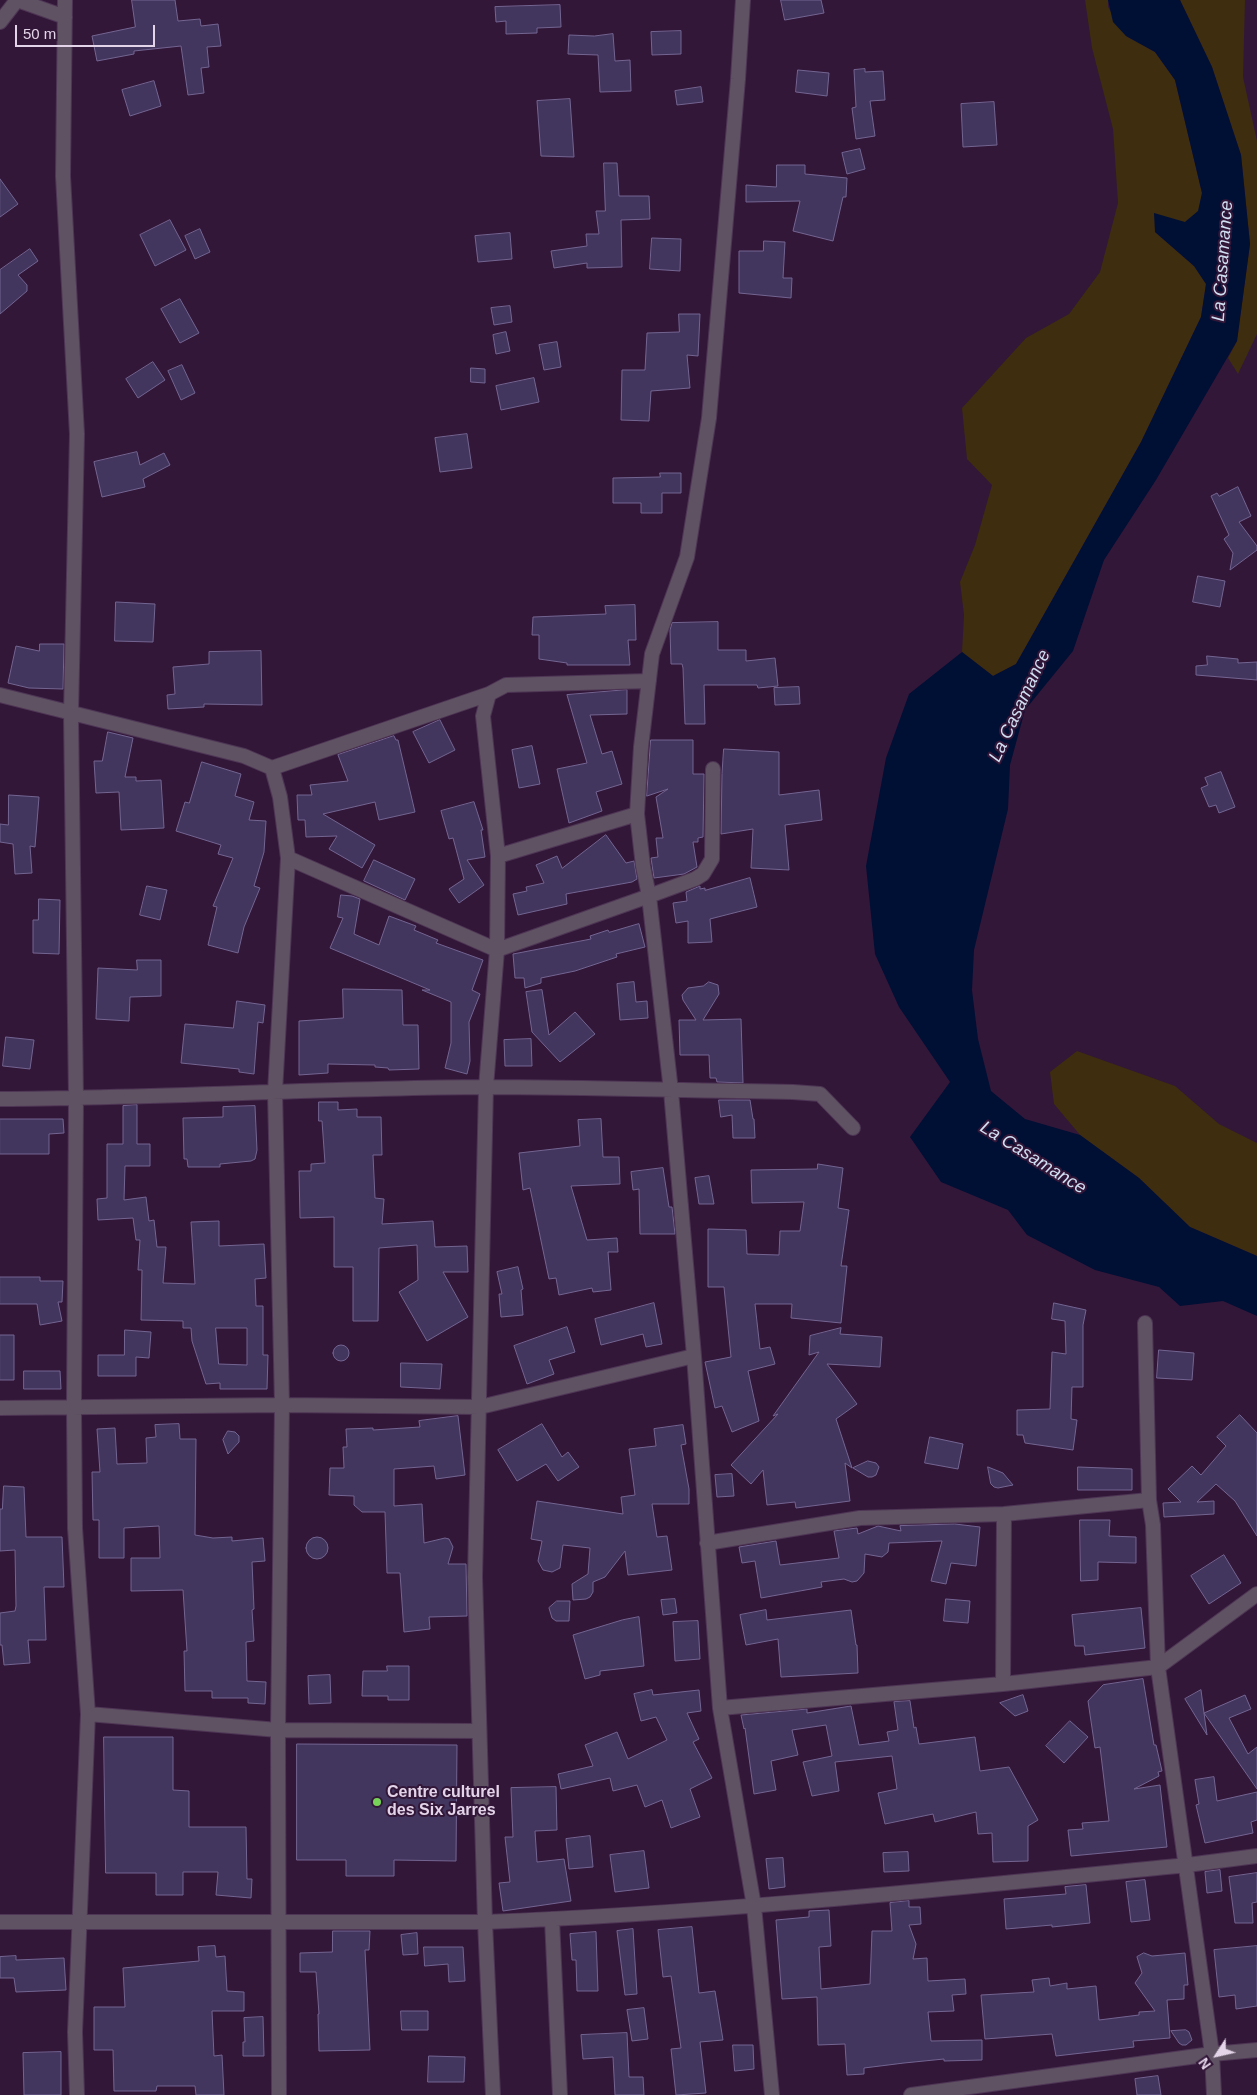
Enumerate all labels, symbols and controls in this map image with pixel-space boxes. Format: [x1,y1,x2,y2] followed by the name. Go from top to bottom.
[18,15,158,47] scale bar
[23,25,56,42] text: 50 m
[1208,200,1238,322] water label: La Casamance
[985,647,1055,765] water label: La Casamance
[976,1117,1090,1199] water label: La Casamance
[387,1783,500,1821] place label: Centre culturel des Six Jarres
[371,1796,383,1808] marker: Centre culturel des Six Jarres
[1192,2030,1242,2080] north arrow
[1195,2055,1214,2072] text: N

